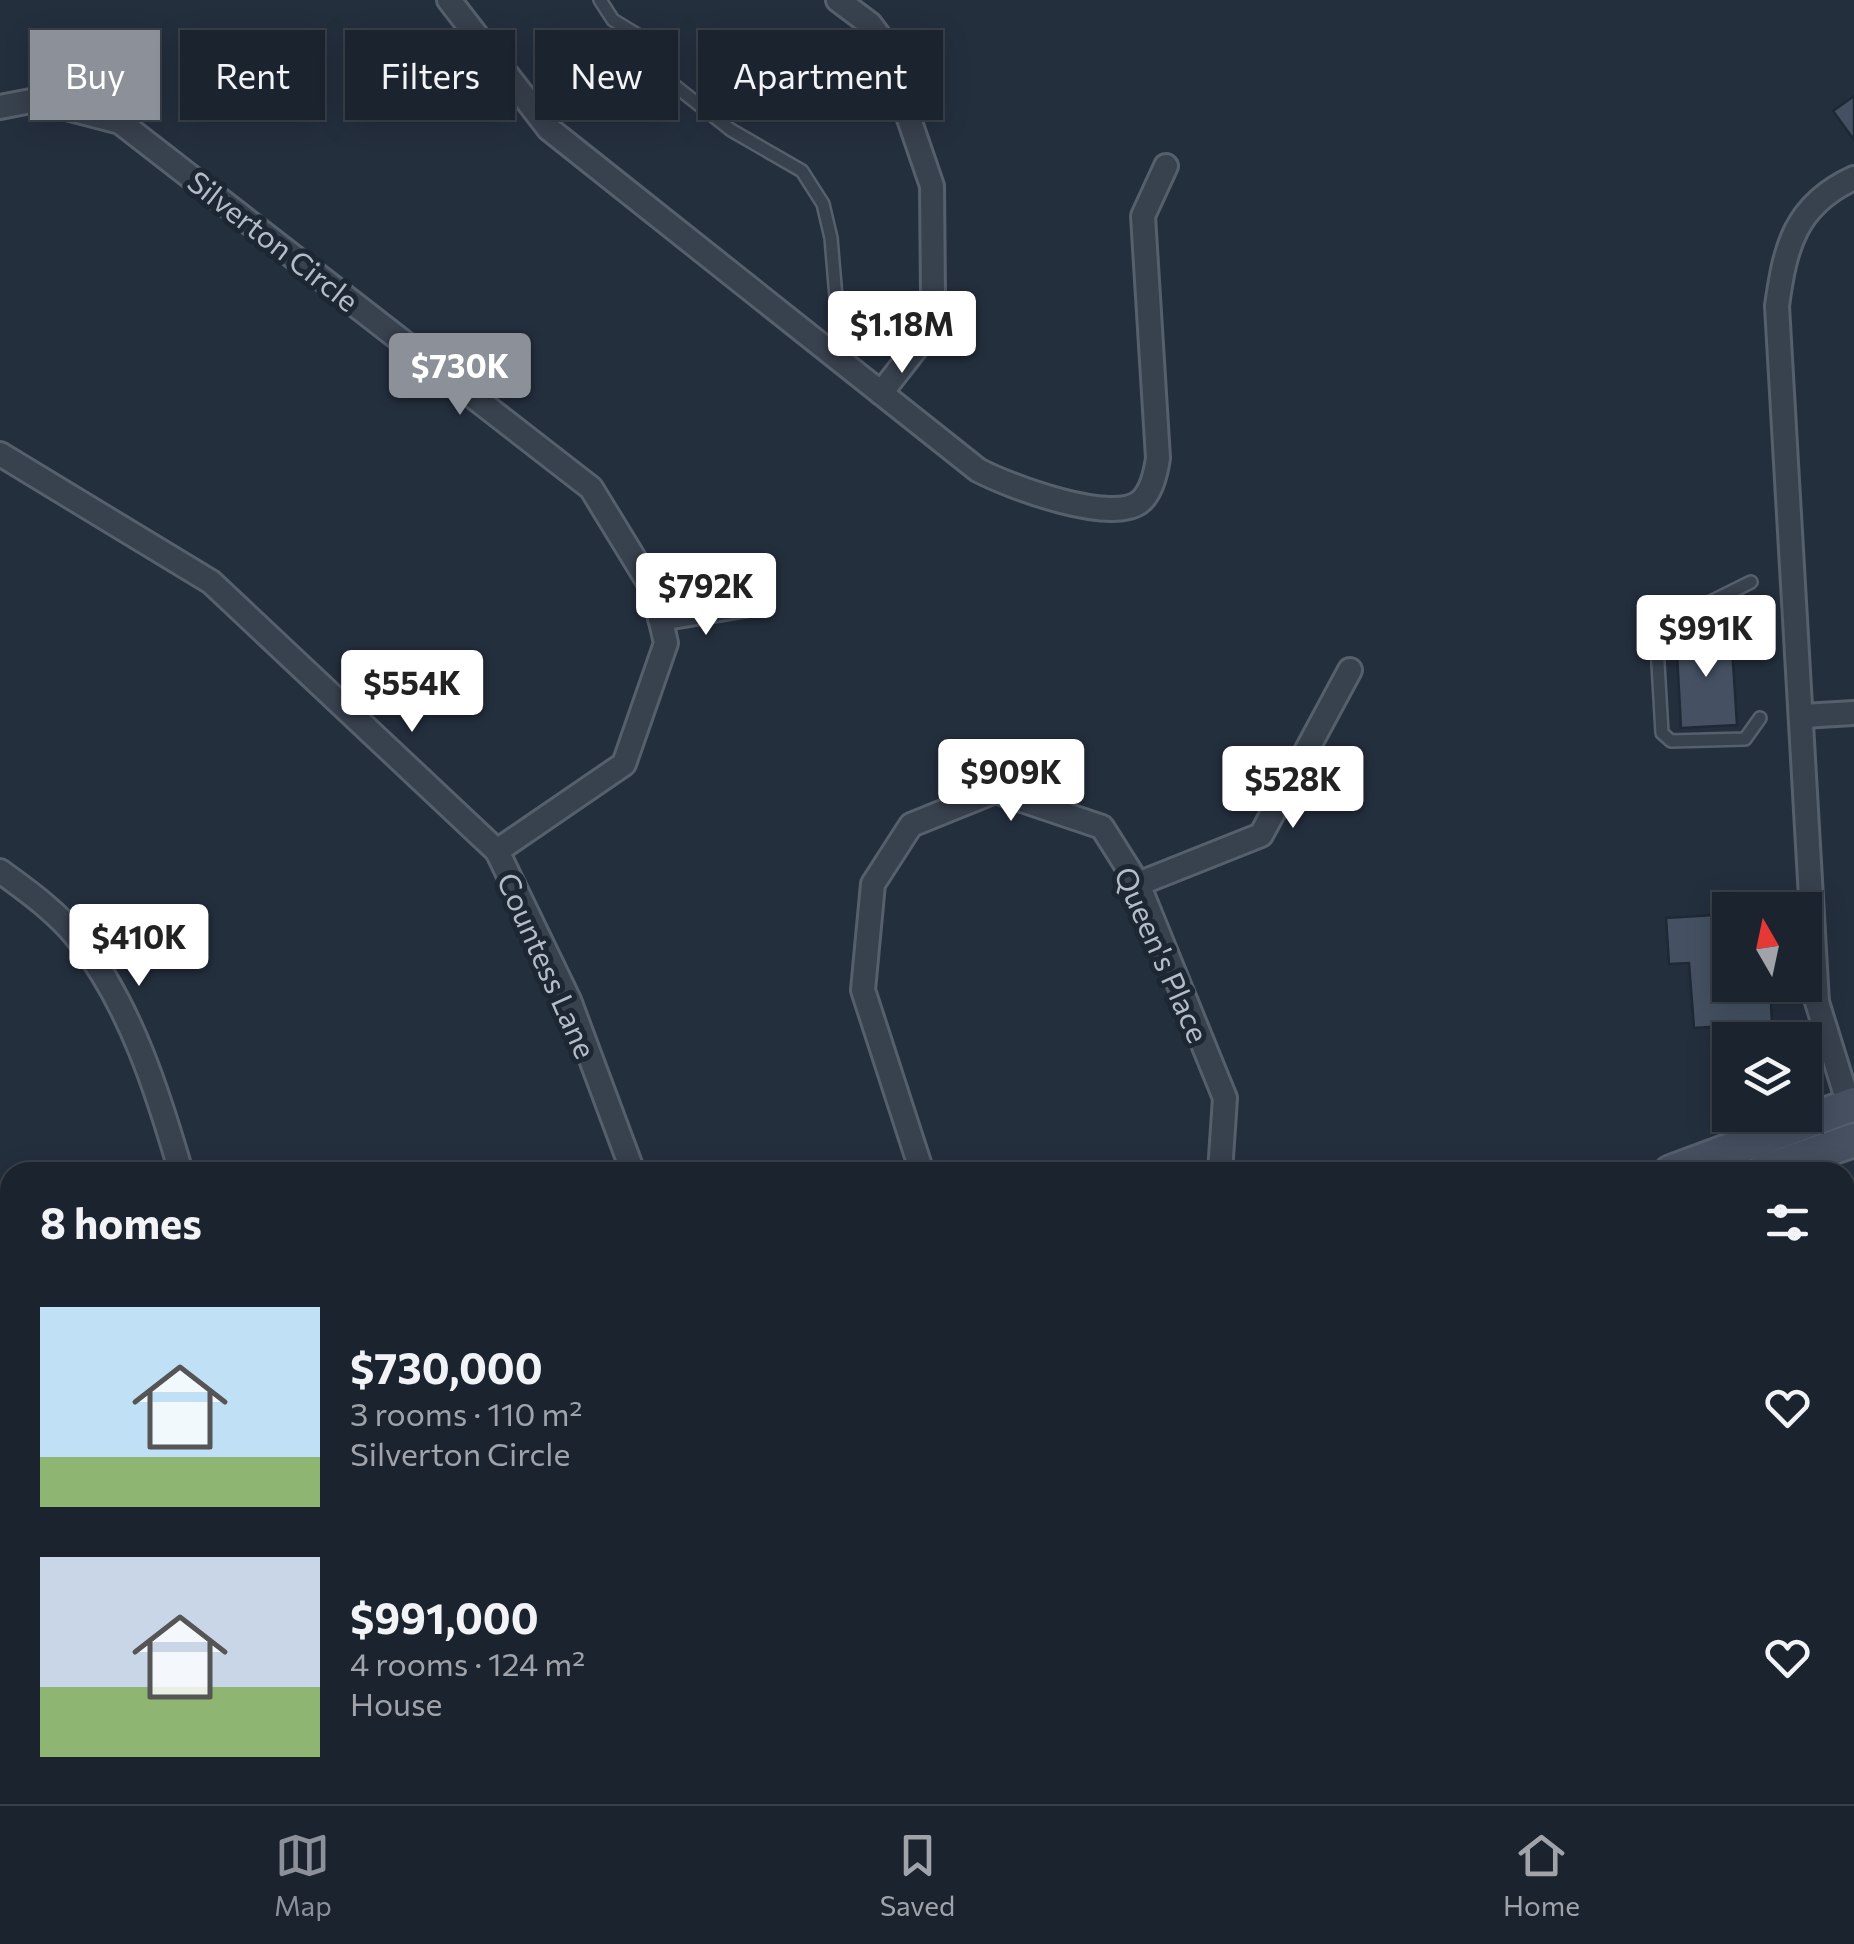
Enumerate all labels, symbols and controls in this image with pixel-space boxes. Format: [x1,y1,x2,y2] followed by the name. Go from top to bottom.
[30,30,160,120] chip: Buy
[180,30,325,120] chip: Rent
[345,30,515,120] chip: Filters
[535,30,678,120] chip: New
[698,30,943,120] chip: Apartment
[181,162,367,318] street label: Silverton Circle
[821,291,983,376] pin: $1.18M
[850,303,954,343] text: $1.18M
[390,333,530,418] pin: $730K
[411,345,509,385] text: $730K
[636,553,776,638] pin: $792K
[658,565,754,605] text: $792K
[1636,595,1776,680] pin: $991K
[1659,607,1753,647] text: $991K
[342,650,482,735] pin: $554K
[363,662,461,702] text: $554K
[941,739,1081,824] pin: $909K
[1223,746,1363,831] pin: $528K
[960,751,1062,791] text: $909K
[1244,758,1342,798] text: $528K
[1108,860,1218,1048] street label: Queen's Place
[491,866,605,1064] street label: Countess Lane
[1712,892,1822,1002] north arrow
[1712,892,1822,1132] map controls
[69,904,209,989] pin: $410K
[91,916,187,956] text: $410K
[1712,1022,1822,1132] button: layers
[1760,1195,1815,1250] icon: filters
[40,1196,202,1248] text: 8 homes
[350,1341,543,1393] text: $730,000
[120,1347,240,1467] icon: home
[1760,1380,1815,1435] icon: heart
[350,1393,582,1433] text: 3 rooms · 110 m²
[350,1433,570,1473] text: Silverton Circle
[350,1591,539,1643] text: $991,000
[120,1597,240,1717] icon: home
[1760,1630,1815,1685] icon: heart
[350,1643,585,1683] text: 4 rooms · 124 m²
[350,1683,442,1723] text: House
[274,1828,332,1922] tab: Map
[880,1828,955,1922] tab: Saved
[1503,1828,1580,1922] tab: Home

